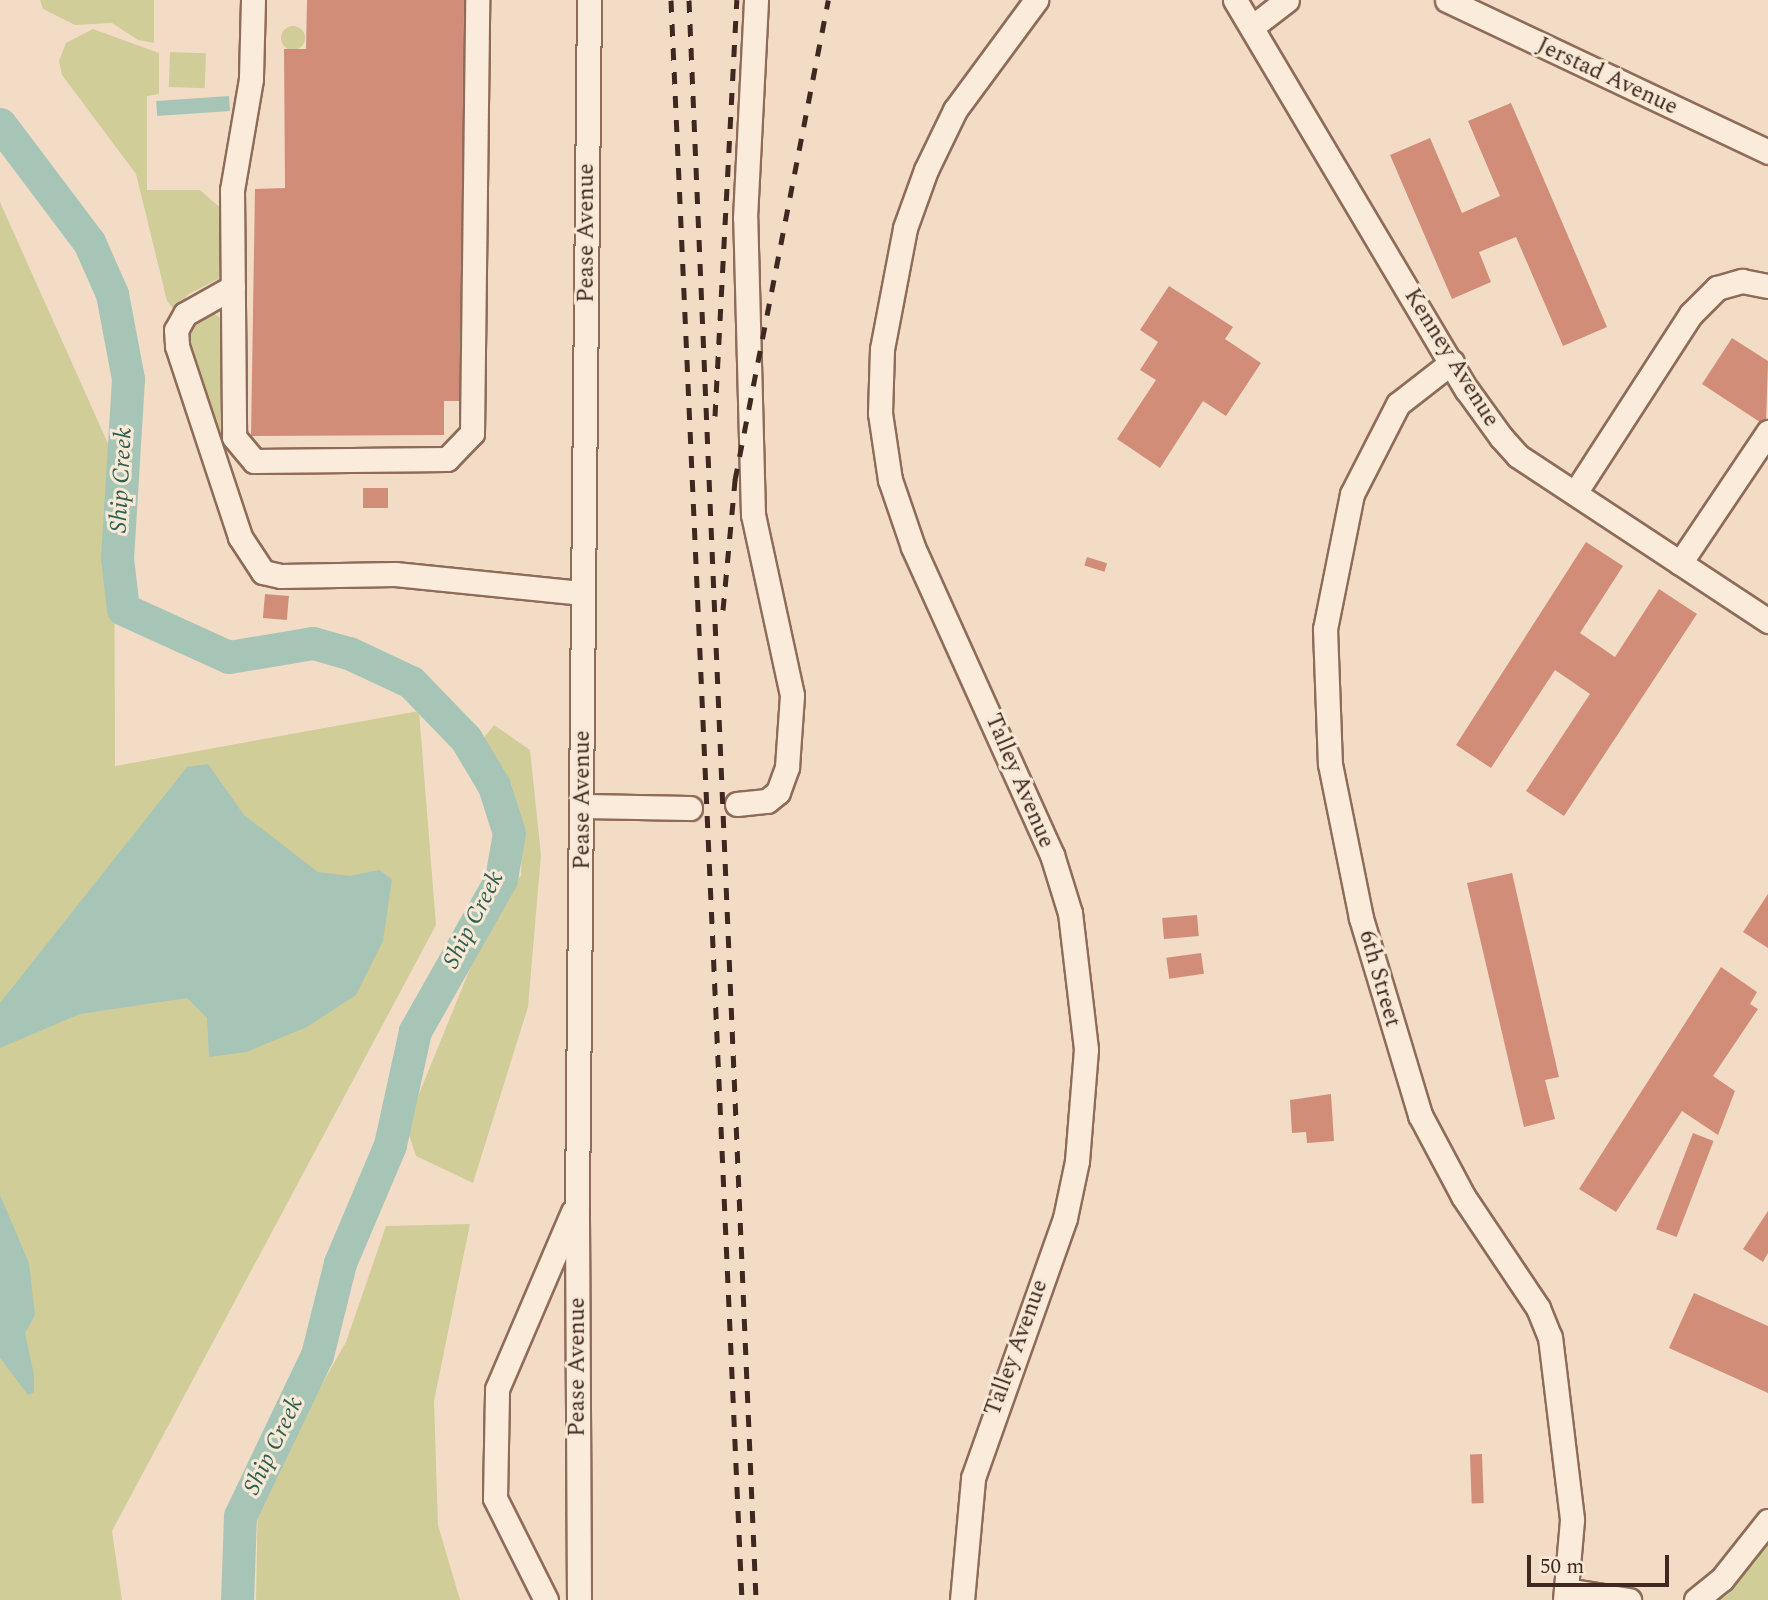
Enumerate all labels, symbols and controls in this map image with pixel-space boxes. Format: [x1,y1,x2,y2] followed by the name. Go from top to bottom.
[1532,32,1682,122] street label: Jerstad Avenue
[573,163,601,303] street label: Pease Avenue
[1397,284,1505,432] street label: Kenney Avenue
[105,427,139,533] water label: Ship Creek
[978,710,1060,852] street label: Talley Avenue
[569,730,597,870] street label: Pease Avenue
[437,867,511,973] water label: Ship Creek
[1352,928,1406,1030] street label: 6th Street
[980,1276,1054,1420] street label: Talley Avenue
[564,1297,592,1437] street label: Pease Avenue
[238,1392,310,1500] water label: Ship Creek
[1530,1540,1672,1584] scale bar
[1540,1551,1584,1583] text: 50 m

